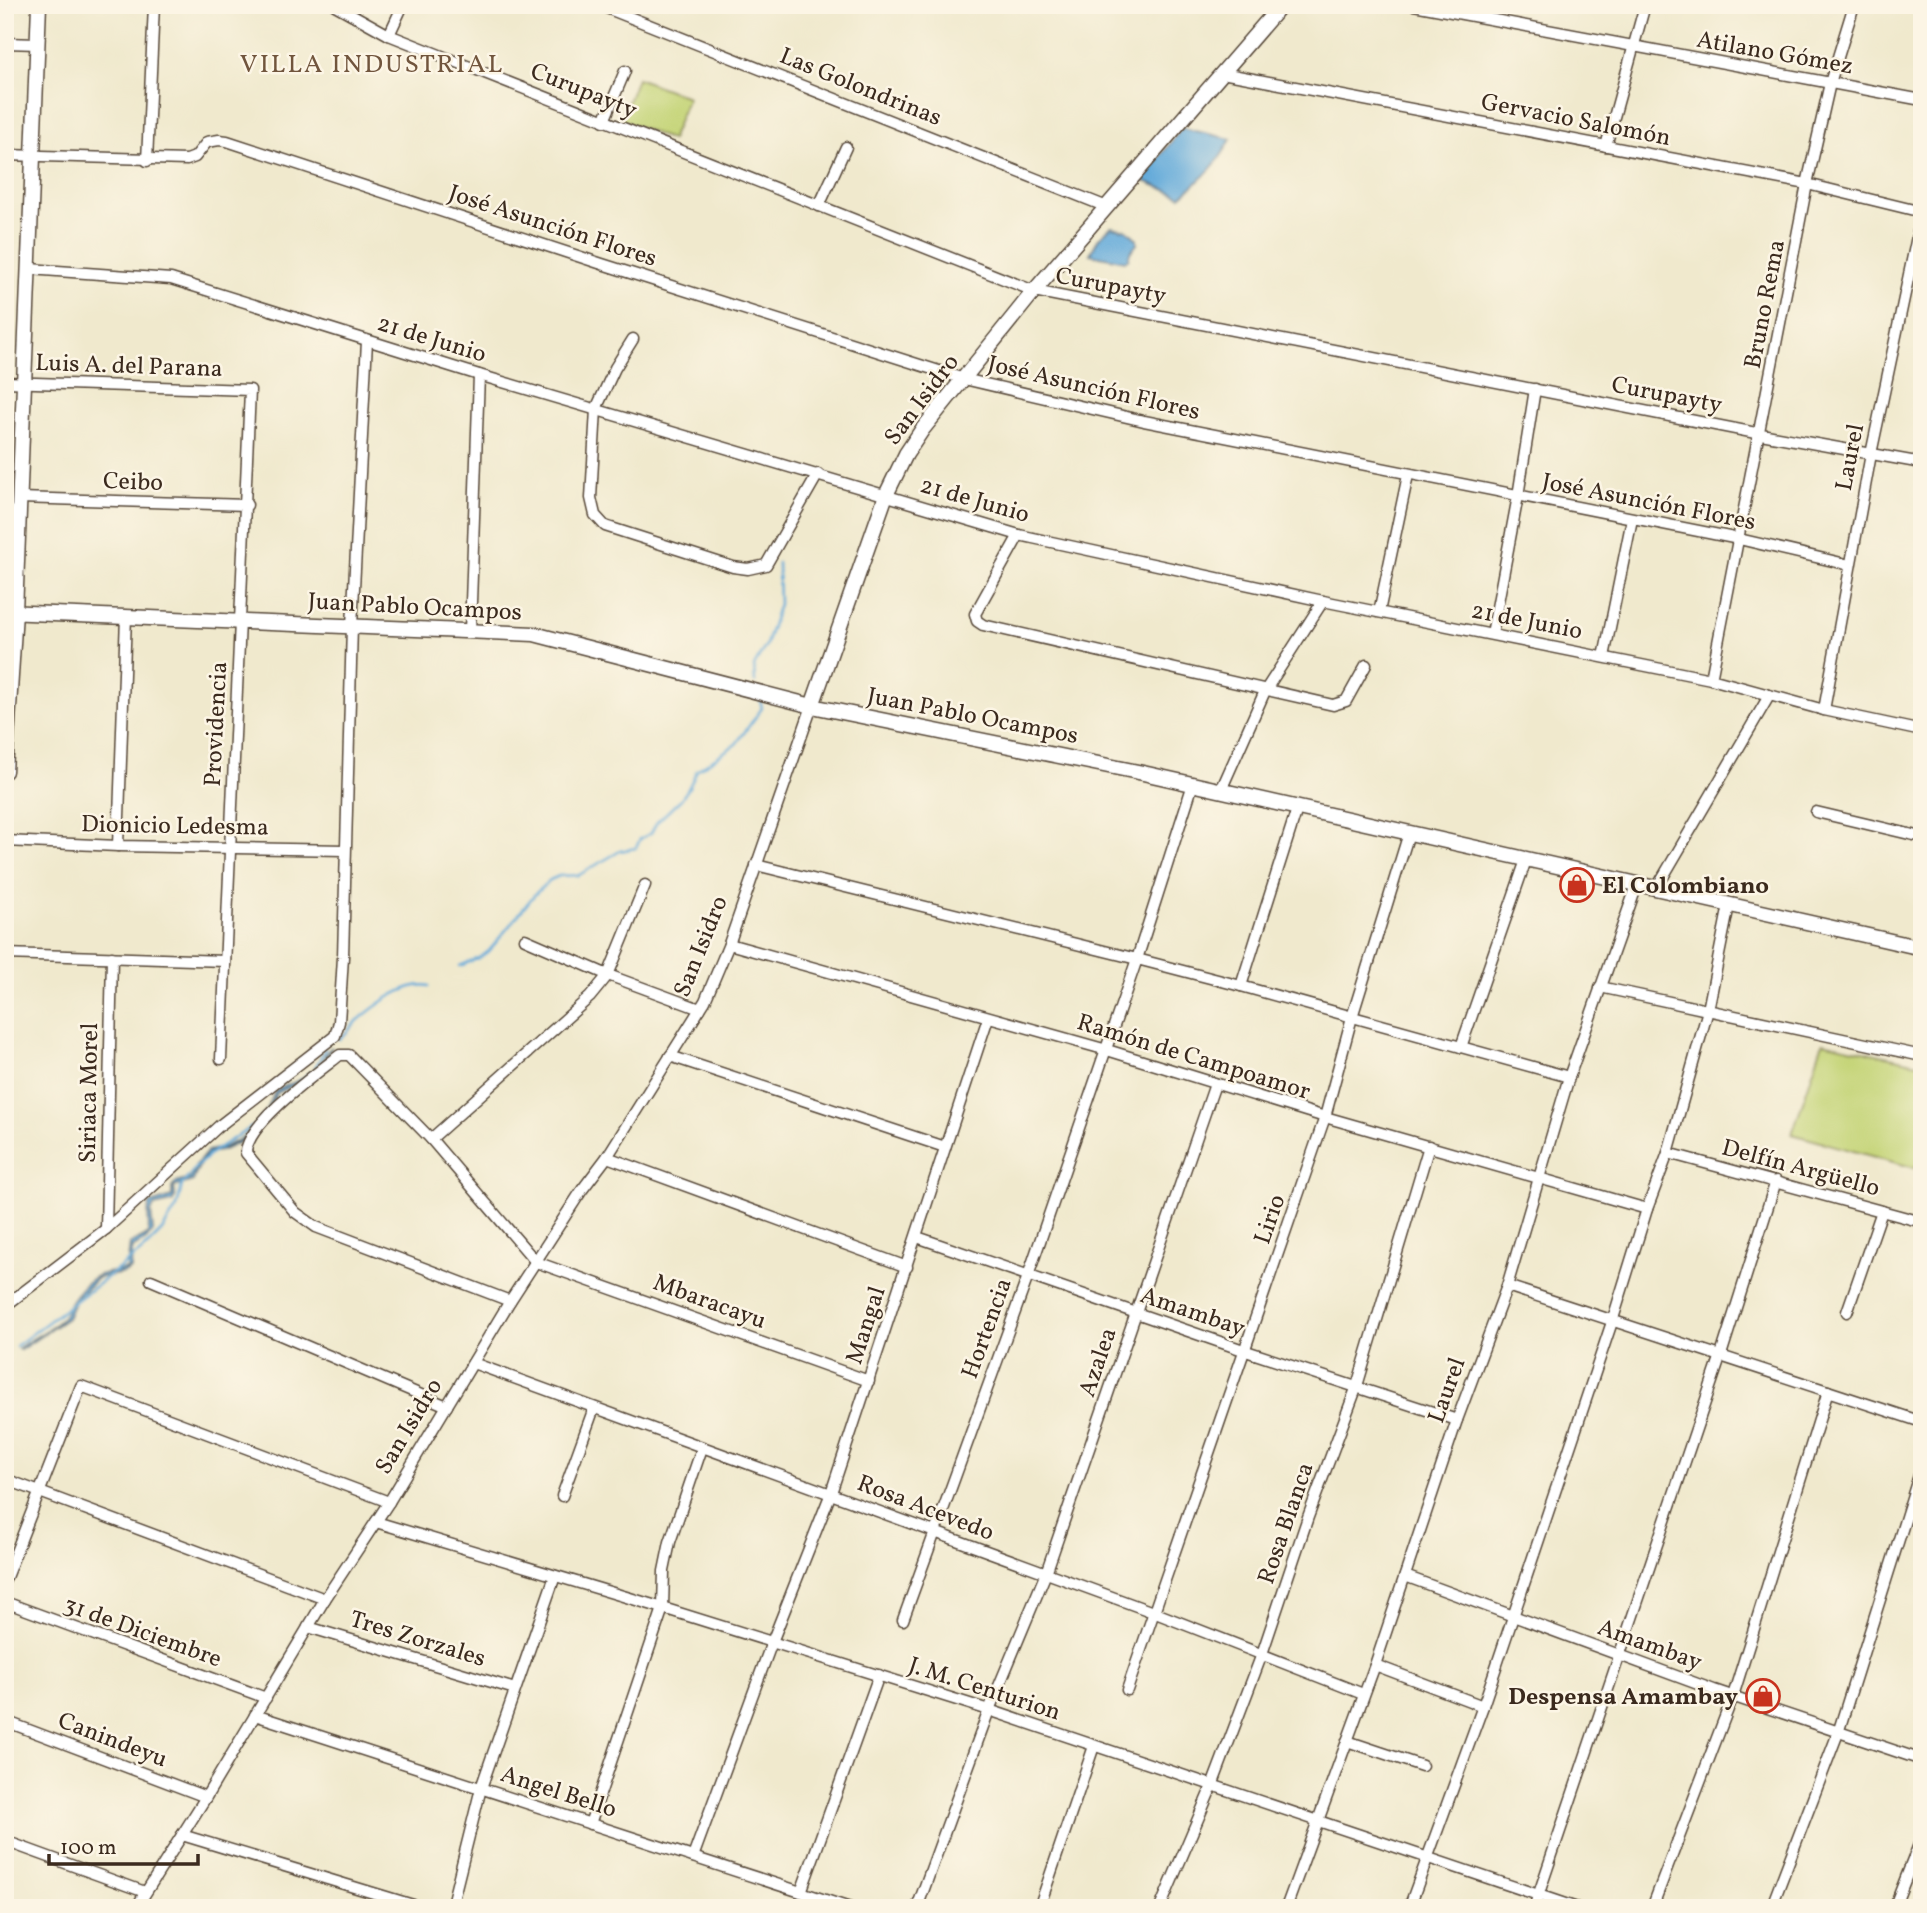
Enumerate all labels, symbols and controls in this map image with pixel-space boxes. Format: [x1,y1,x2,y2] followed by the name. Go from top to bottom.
[1694,23,1855,84] street label: Atilano Gómez
[774,40,946,136] street label: Las Golondrinas
[240,47,504,83] district label: VILLA INDUSTRIAL
[525,55,642,129] street label: Curupayty
[1478,86,1673,156] street label: Gervacio Salomón
[444,177,661,277] street label: José Asunción Flores
[1737,237,1795,372] street label: Bruno Rema
[1052,260,1169,314] street label: Curupayty
[373,307,490,373] street label: 21 de Junio
[35,347,223,387] street label: Luis A. del Parana
[877,347,968,453] street label: San Isidro
[984,348,1203,430] street label: José Asunción Flores
[1608,369,1725,423] street label: Curupayty
[1828,421,1874,494] street label: Laurel
[102,465,164,501] street label: Ceibo
[1539,466,1758,540] street label: José Asunción Flores
[916,469,1033,533] street label: 21 de Junio
[307,585,523,631] street label: Juan Pablo Ocampos
[1468,595,1585,649] street label: 21 de Junio
[197,661,237,788] street label: Providencia
[864,680,1081,754] street label: Juan Pablo Ocampos
[81,808,269,846] street label: Dionicio Ledesma
[1558,866,1596,904] shop icon: El Colombiano
[1602,870,1769,904] place label: El Colombiano
[666,891,738,1003] street label: San Isidro
[1072,1006,1314,1110] street label: Ramón de Campoamor
[72,1023,108,1164] street label: Siriaca Morel
[1718,1132,1883,1206] street label: Delfín Argüello
[1247,1190,1295,1249] street label: Lirio
[648,1267,771,1339] street label: Mbaracayu
[954,1274,1022,1384] street label: Hortencia
[1135,1279,1249,1347] street label: Amambay
[838,1282,895,1369] street label: Mangal
[1071,1323,1127,1402] street label: Azalea
[1420,1353,1475,1428] street label: Laurel
[368,1373,452,1482] street label: San Isidro
[1250,1458,1324,1589] street label: Rosa Blanca
[852,1467,999,1551] street label: Rosa Acevedo
[58,1589,226,1677] street label: 31 de Diciembre
[345,1603,489,1677] street label: Tres Zorzales
[1592,1611,1706,1680] street label: Amambay
[904,1649,1065,1731] street label: J. M. Centurion
[1744,1677,1782,1715] shop icon: Despensa Amambay
[1508,1681,1739,1715] place label: Despensa Amambay
[53,1704,172,1777] street label: Canindeyu
[496,1758,621,1828] street label: Angel Bello
[49,1822,198,1866] scale bar
[60,1834,117,1863] text: 100 m

